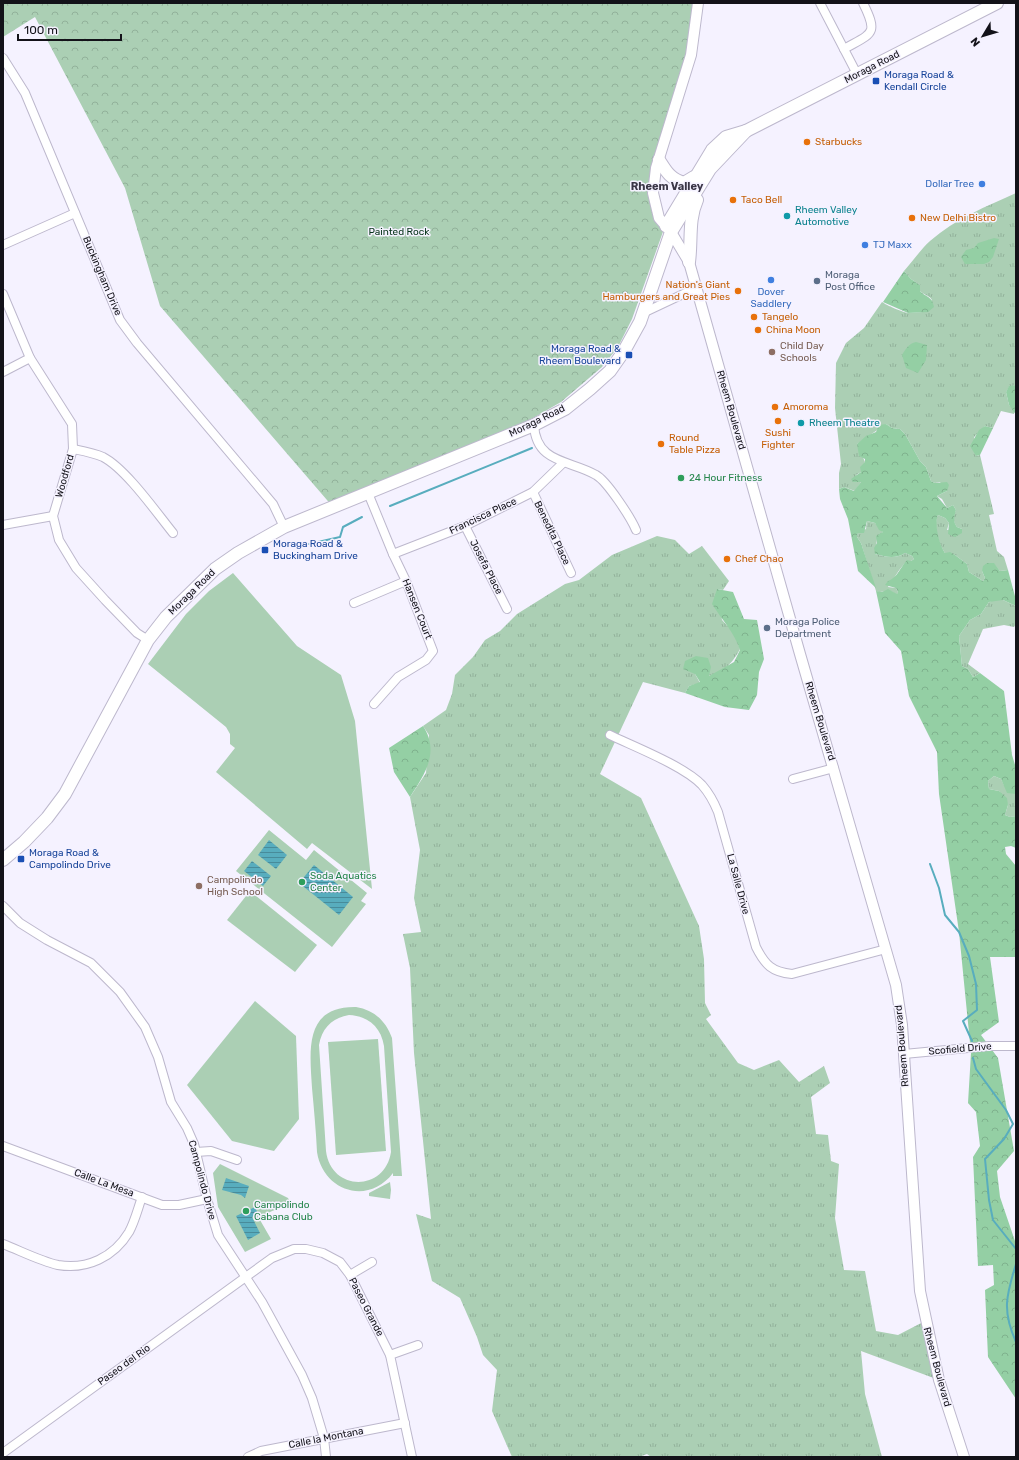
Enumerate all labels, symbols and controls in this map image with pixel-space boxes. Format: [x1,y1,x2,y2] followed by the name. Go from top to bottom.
[18,16,121,42] scale bar
[963,16,1003,56] north arrow
[24,23,58,37] text: 100 m
[968,35,983,49] text: N
[842,48,902,86] street label: Moraga Road
[884,69,954,93] place label: Moraga Road & Kendall Circle
[871,76,881,86] marker: Moraga Road & Kendall Circle
[815,136,862,148] place label: Starbucks
[802,137,812,147] marker: Starbucks
[925,178,974,190] place label: Dollar Tree
[977,179,987,189] marker: Dollar Tree
[631,180,704,193] district label: Rheem Valley
[741,194,782,206] place label: Taco Bell
[728,195,738,205] marker: Taco Bell
[795,204,858,228] place label: Rheem Valley Automotive
[782,211,792,221] marker: Rheem Valley Automotive
[920,212,996,224] place label: New Delhi Bistro
[907,213,917,223] marker: New Delhi Bistro
[368,226,430,238] park label: Painted Rock
[80,235,124,318] street label: Buckingham Drive
[873,239,912,251] place label: TJ Maxx
[860,240,870,250] marker: TJ Maxx
[825,269,875,293] place label: Moraga Post Office
[766,275,776,285] marker: Dover Saddlery
[812,276,822,286] marker: Moraga Post Office
[602,279,730,303] place label: Nation's Giant Hamburgers and Great Pies
[733,286,743,296] marker: Nation's Giant Hamburgers and Great Pies
[751,286,792,310] place label: Dover Saddlery
[762,311,798,323] place label: Tangelo
[749,312,759,322] marker: Tangelo
[766,324,821,336] place label: China Moon
[753,325,763,335] marker: China Moon
[780,340,824,364] place label: Child Day Schools
[539,343,621,367] place label: Moraga Road & Rheem Boulevard
[767,347,777,357] marker: Child Day Schools
[624,350,634,360] marker: Moraga Road & Rheem Boulevard
[714,369,748,451] street label: Rheem Boulevard
[783,401,828,413] place label: Amoroma
[507,402,567,440] street label: Moraga Road
[770,402,780,412] marker: Amoroma
[773,416,783,426] marker: Sushi Fighter
[809,417,880,429] place label: Rheem Theatre
[796,418,806,428] marker: Rheem Theatre
[761,427,795,451] place label: Sushi Fighter
[669,432,720,456] place label: Round Table Pizza
[656,439,666,449] marker: Round Table Pizza
[53,453,77,499] street label: Woodford
[689,472,762,484] place label: 24 Hour Fitness
[676,473,686,483] marker: 24 Hour Fitness
[447,495,519,537] street label: Francisca Place
[531,499,573,567] street label: Benedita Place
[273,538,358,562] place label: Moraga Road & Buckingham Drive
[467,538,505,597] street label: Josefa Place
[260,545,270,555] marker: Moraga Road & Buckingham Drive
[735,553,784,565] place label: Chef Chao
[722,554,732,564] marker: Chef Chao
[166,567,218,617] street label: Moraga Road
[399,577,435,641] street label: Hansen Court
[775,616,840,640] place label: Moraga Police Department
[762,623,772,633] marker: Moraga Police Department
[802,680,838,762] street label: Rheem Boulevard
[29,847,111,871] place label: Moraga Road & Campolindo Drive
[724,852,752,916] street label: La Salle Drive
[16,854,26,864] marker: Moraga Road & Campolindo Drive
[310,870,377,894] place label: Soda Aquatics Center
[207,874,263,898] place label: Campolindo High School
[297,877,307,887] marker: Soda Aquatics Center
[194,881,204,891] marker: Campolindo High School
[892,1005,912,1087] street label: Rheem Boulevard
[928,1040,992,1058] street label: Scofield Drive
[186,1139,218,1221] street label: Campolindo Drive
[72,1167,136,1199] street label: Calle La Mesa
[254,1199,313,1223] place label: Campolindo Cabana Club
[241,1206,251,1216] marker: Campolindo Cabana Club
[346,1276,386,1339] street label: Paseo Grande
[921,1326,953,1408] street label: Rheem Boulevard
[95,1342,153,1388] street label: Paseo del Rio
[287,1425,365,1451] street label: Calle la Montana

